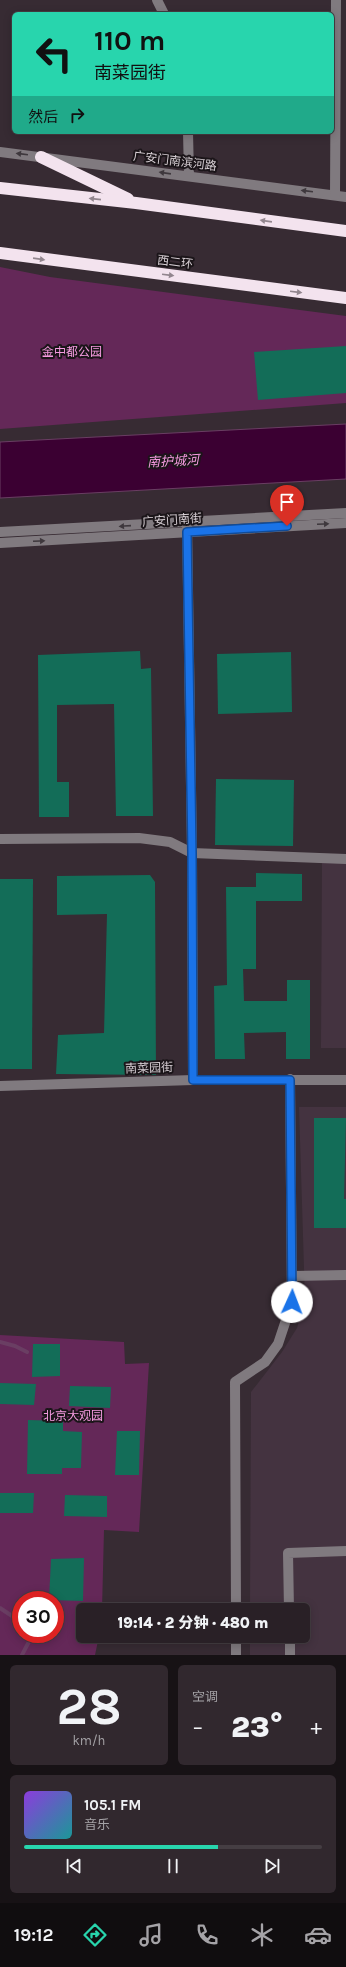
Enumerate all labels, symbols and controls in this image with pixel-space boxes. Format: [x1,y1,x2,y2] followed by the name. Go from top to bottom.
[94,24,165,57] text: 110 m
[28,28,80,80] icon: left
[94,62,166,84] text: 南菜园街
[66,104,88,126] icon: right
[28,108,58,126] text: 然后
[132,149,218,173] street label: 广安门南滨河路
[16,151,28,157] one-way arrow
[158,170,171,176] one-way arrow
[301,188,313,194] one-way arrow
[89,195,101,202] one-way arrow
[260,217,272,224] one-way arrow
[156,253,194,271] street label: 西二环
[33,256,45,262] one-way arrow
[161,272,174,278] one-way arrow
[290,289,303,295] one-way arrow
[42,345,102,359] park label: 金中都公园
[147,452,202,470] water label: 南护城河
[270,485,304,526] pin
[276,491,298,513] icon: arrive
[142,511,202,529] street label: 广安门南街
[317,521,330,527] one-way arrow
[119,523,131,530] one-way arrow
[33,537,45,544] one-way arrow
[125,1060,173,1076] street label: 南菜园街
[271,1281,313,1323] position arrow
[43,1409,103,1423] park label: 北京大观园
[12,1591,64,1643] speed limit sign: 30
[118,1614,268,1632] text: 19:14 · 2 分钟 · 480 m
[56,1676,122,1737] text: 28
[192,1689,218,1704] text: 空调
[231,1709,283,1745] text: 23°
[192,1714,204,1740] text: −
[310,1714,322,1740] text: +
[73,1733,105,1748] text: km/h
[84,1796,141,1814] text: 105.1 FM
[84,1817,110,1832] text: 音乐
[63,1855,85,1877] icon: previous
[162,1855,184,1877] icon: pause
[261,1855,283,1877] icon: next
[81,1921,109,1949] icon: directions
[137,1921,165,1949] icon: music
[193,1921,221,1949] icon: phone
[248,1921,276,1949] icon: climate
[304,1921,332,1949] icon: car
[14,1924,53,1946] text: 19:12

